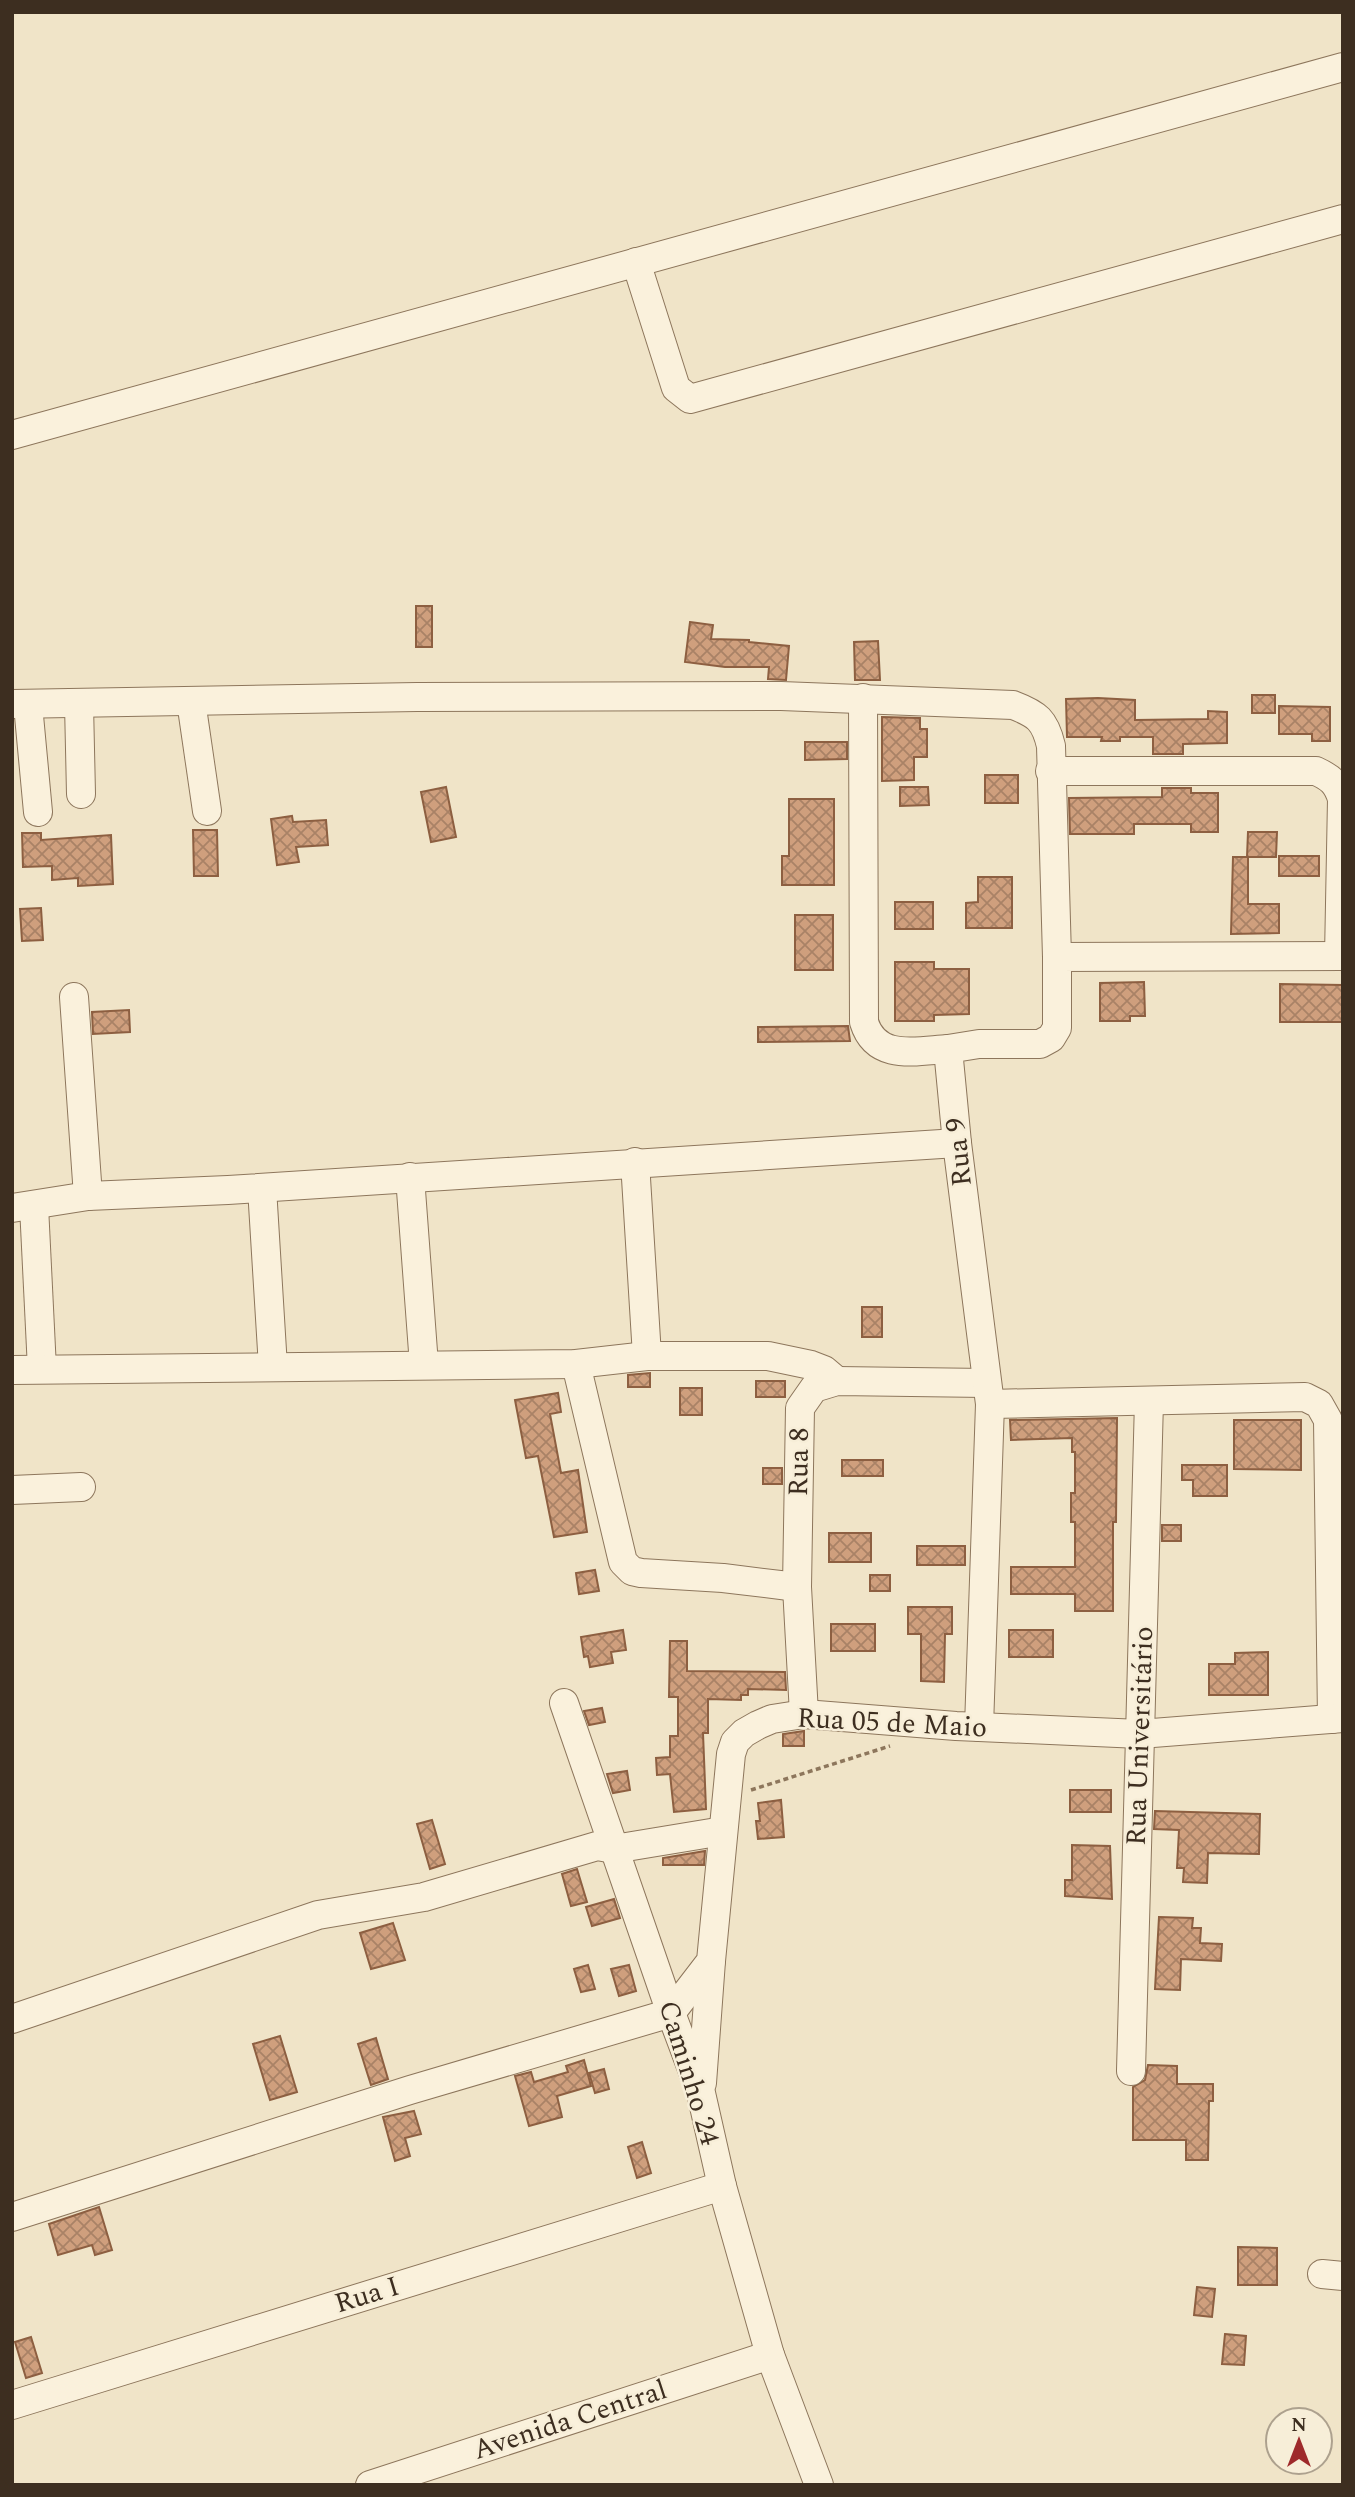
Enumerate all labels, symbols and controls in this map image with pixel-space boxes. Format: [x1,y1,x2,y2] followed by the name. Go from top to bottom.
[934,1115,984,1189] street label: Rua 9
[777,1427,821,1497] street label: Rua 8
[1115,1626,1165,1846] street label: Rua Universitário
[796,1697,988,1749] street label: Rua 05 de Maio
[647,1995,731,2151] street label: Caminho 24
[329,2265,405,2325] street label: Rua I
[467,2368,673,2472] street label: Avenida Central
[1264,2406,1334,2476] north arrow
[1291,2411,1307,2440] text: N

